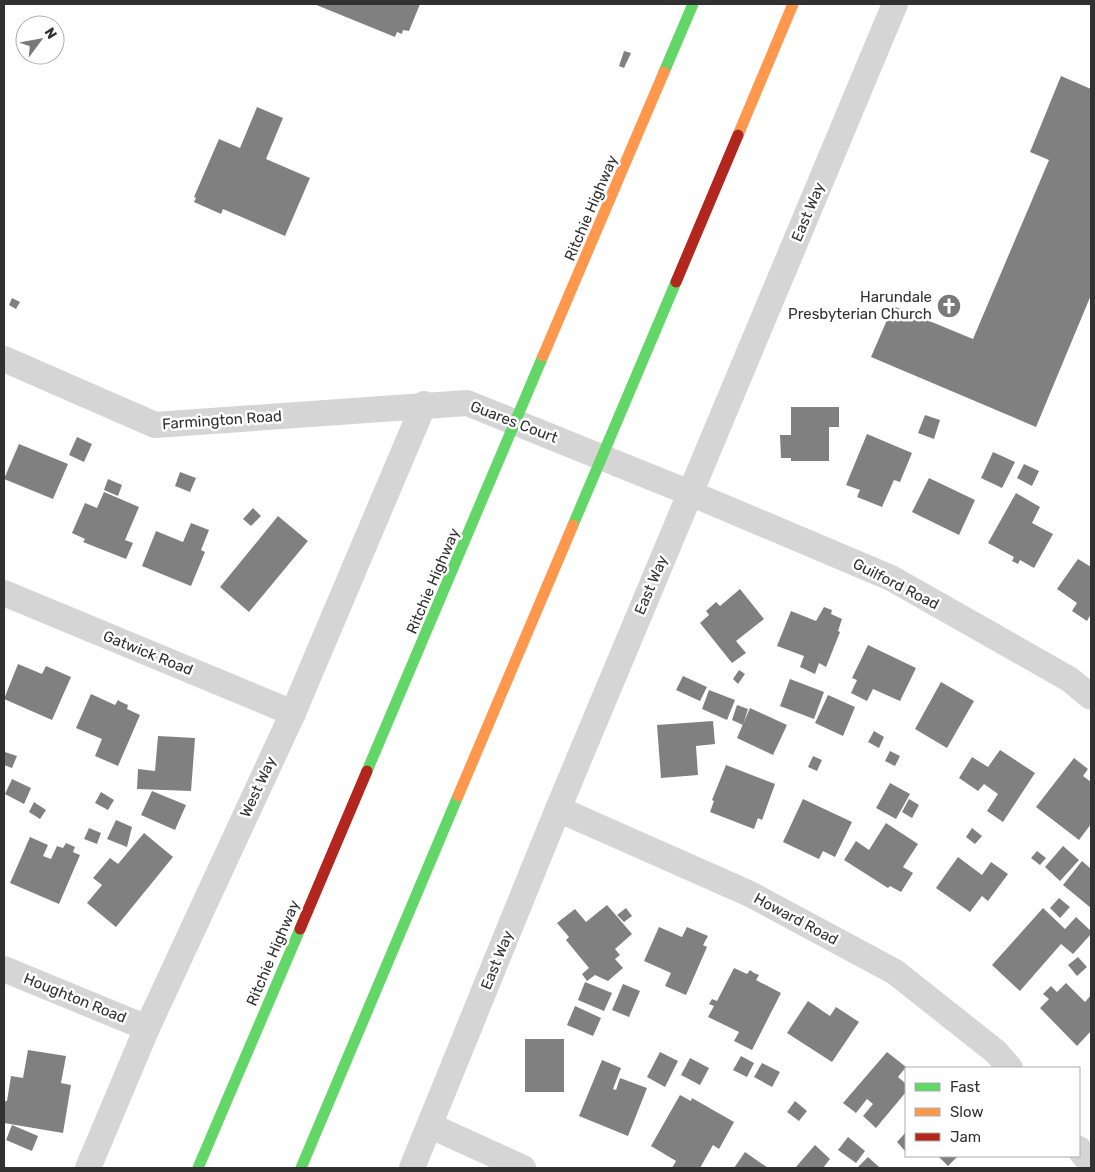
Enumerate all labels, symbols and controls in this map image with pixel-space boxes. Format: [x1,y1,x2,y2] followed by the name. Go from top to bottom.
[15,15,65,65] north arrow
[41,25,60,42] text: N
[561,152,621,264] street label: Ritchie Highway
[788,180,828,244] street label: East Way
[788,288,932,323] place label: Harundale Presbyterian Church
[936,293,962,319] church icon: Harundale Presbyterian Church
[468,397,560,447] street label: Guares Court
[161,407,283,433] street label: Farmington Road
[403,525,463,637] street label: Ritchie Highway
[631,553,671,617] street label: East Way
[850,555,942,613] street label: Guilford Road
[101,627,195,679] street label: Gatwick Road
[236,754,280,820] street label: West Way
[751,889,841,949] street label: Howard Road
[243,897,303,1009] street label: Ritchie Highway
[477,928,517,992] street label: East Way
[21,969,129,1027] street label: Houghton Road
[905,1067,1080,1157] legend
[950,1078,980,1096] text: Fast
[950,1103,983,1121] text: Slow
[950,1128,981,1146] text: Jam

